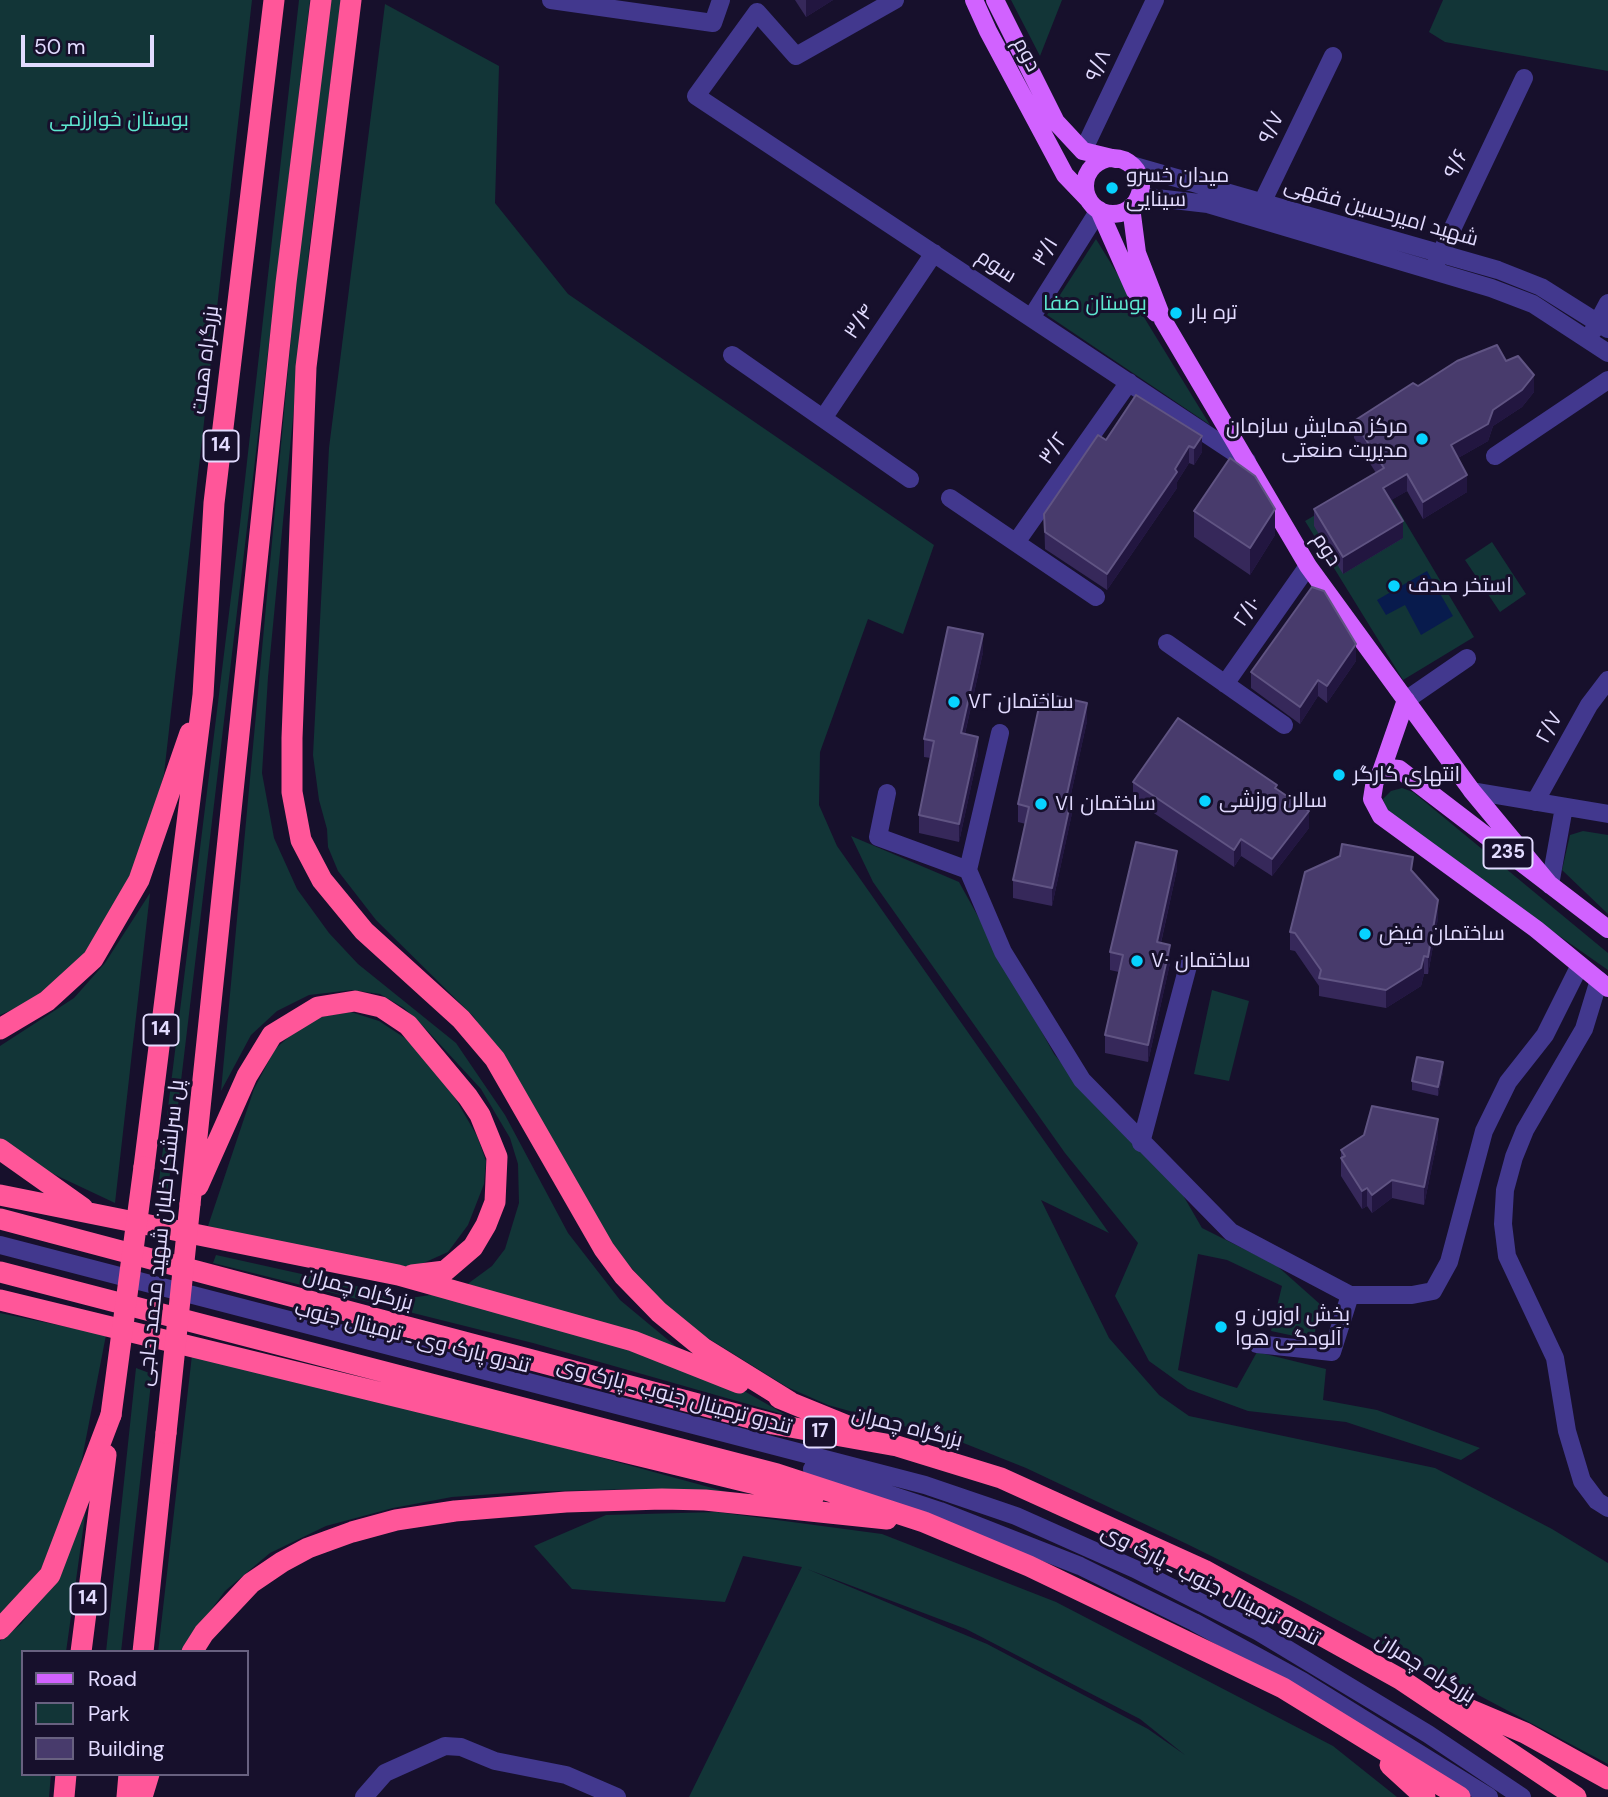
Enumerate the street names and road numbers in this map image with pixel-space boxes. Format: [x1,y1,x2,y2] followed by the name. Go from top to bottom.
[1007,34,1045,76] street label: دوم
[1081,46,1117,86] street label: ۹/۸
[1254,108,1290,148] street label: ۹/۷
[1439,145,1475,183] street label: ۹/۶
[1281,173,1481,253] street label: شهید امیرحسین فقهی
[1028,233,1064,271] street label: ۳/۱
[971,245,1021,289] street label: سوم
[839,300,881,344] street label: ۳/۴
[187,304,225,416] street label: بزرگراه همت
[1034,428,1074,470] street label: ۳/۲
[204,430,238,462] road number: 14
[1306,529,1346,571] street label: دوم
[1229,592,1267,632] street label: ۲/۱۰
[1531,708,1569,748] street label: ۲/۷
[1484,838,1532,868] road number: 235
[144,1014,178,1046] road number: 14
[133,1078,191,1388] street label: پل سرلشکر خلبان شهید محمد حاجی
[300,1263,416,1317] street label: بزرگراه چمران
[292,1297,532,1379] street label: تندرو پارک وی ـ ترمینال جنوب
[554,1354,794,1440] street label: تندرو ترمینال جنوب ـ پارک وی
[849,1402,965,1454] street label: بزرگراه چمران
[804,1416,836,1448] road number: 17
[1097,1520,1323,1652] street label: تندرو ترمینال جنوب ـ پارک وی
[70,1583,106,1614] road number: 14
[1370,1628,1480,1710] street label: بزرگراه چمران

